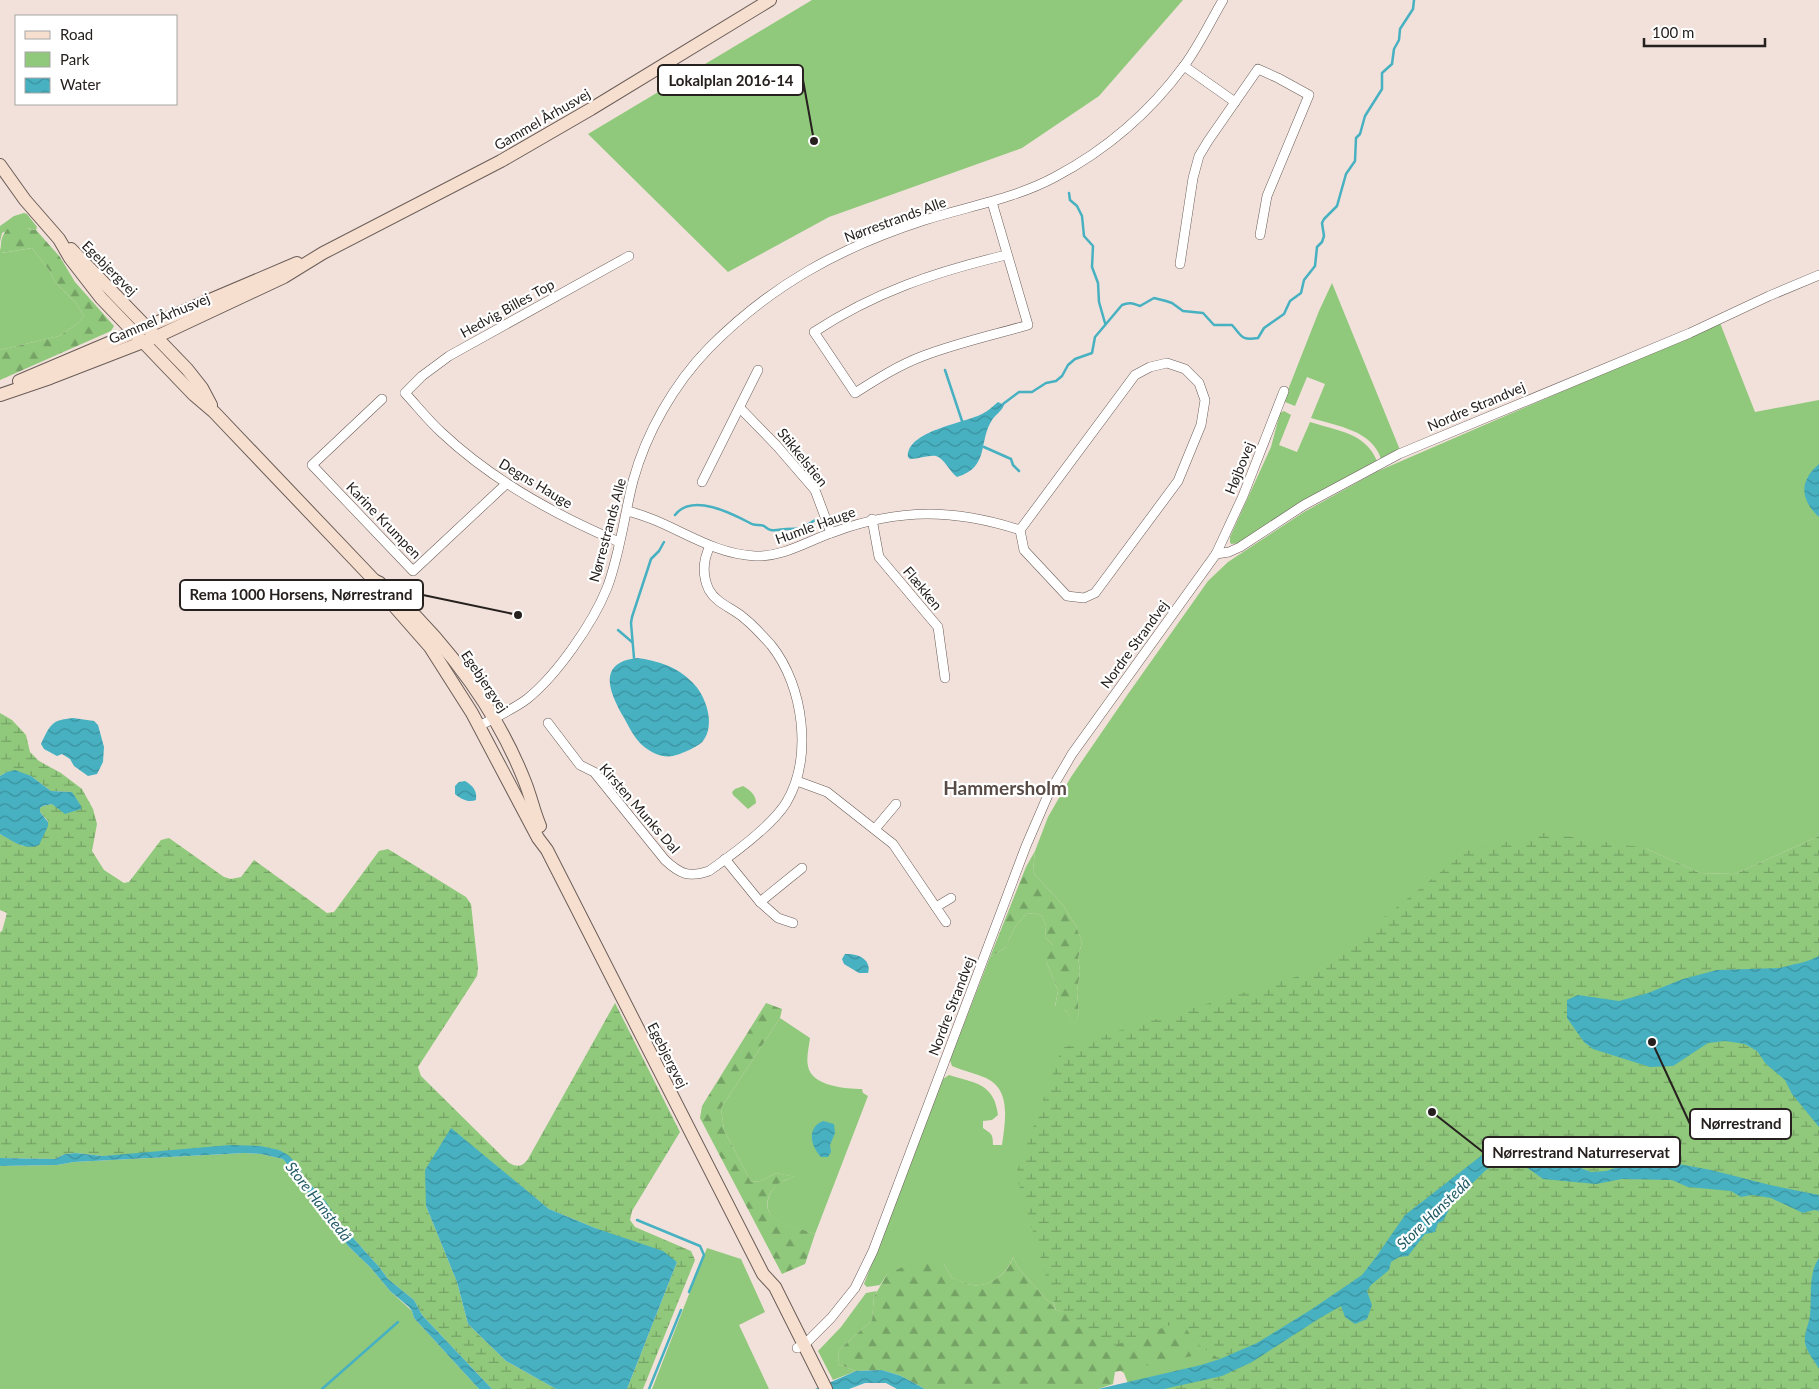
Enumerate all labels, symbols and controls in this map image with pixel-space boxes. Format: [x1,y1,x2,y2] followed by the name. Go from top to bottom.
[15,15,178,105] legend
[1644,15,1765,47] scale bar
[1652,23,1694,41] text: 100 m
[60,25,93,43] text: Road
[60,50,90,68] text: Park
[658,65,803,95] callout: Lokalplan 2016-14
[668,71,794,89] text: Lokalplan 2016-14
[60,75,101,93] text: Water
[491,85,593,153] street label: Gammel Århusvej
[842,193,948,245] street label: Nørrestrands Alle
[79,237,141,299] street label: Egebjergvej
[457,275,557,341] street label: Hedvig Billes Top
[106,289,212,347] street label: Gammel Århusvej
[1425,378,1527,434] street label: Nordre Strandvej
[774,424,832,490] street label: Stikkelstien
[1221,439,1257,497] street label: Højbovej
[496,454,576,512] street label: Degns Hauge
[585,476,629,584] street label: Nørrestrands Alle
[343,478,425,562] street label: Karine Krumpen
[773,503,857,547] street label: Humle Hauge
[900,563,946,613] street label: Flækken
[180,580,423,610] callout: Rema 1000 Horsens, Nørrestrand
[190,585,412,603] text: Rema 1000 Horsens, Nørrestrand
[1096,597,1172,691] street label: Nordre Strandvej
[458,647,512,715] street label: Egebjergvej
[596,760,684,856] street label: Kirsten Munks Dal
[943,776,1067,799] district label: Hammersholm
[924,954,978,1058] street label: Nordre Strandvej
[644,1019,692,1091] street label: Egebjergvej
[1690,1109,1791,1139] callout: Nørrestrand
[1700,1114,1782,1132] text: Nørrestrand
[1483,1137,1680,1167] callout: Nørrestrand Naturreservat
[1492,1143,1670,1161] text: Nørrestrand Naturreservat
[282,1158,356,1245] water label: Store Hanstedå
[1392,1173,1474,1253] water label: Store Hanstedå

